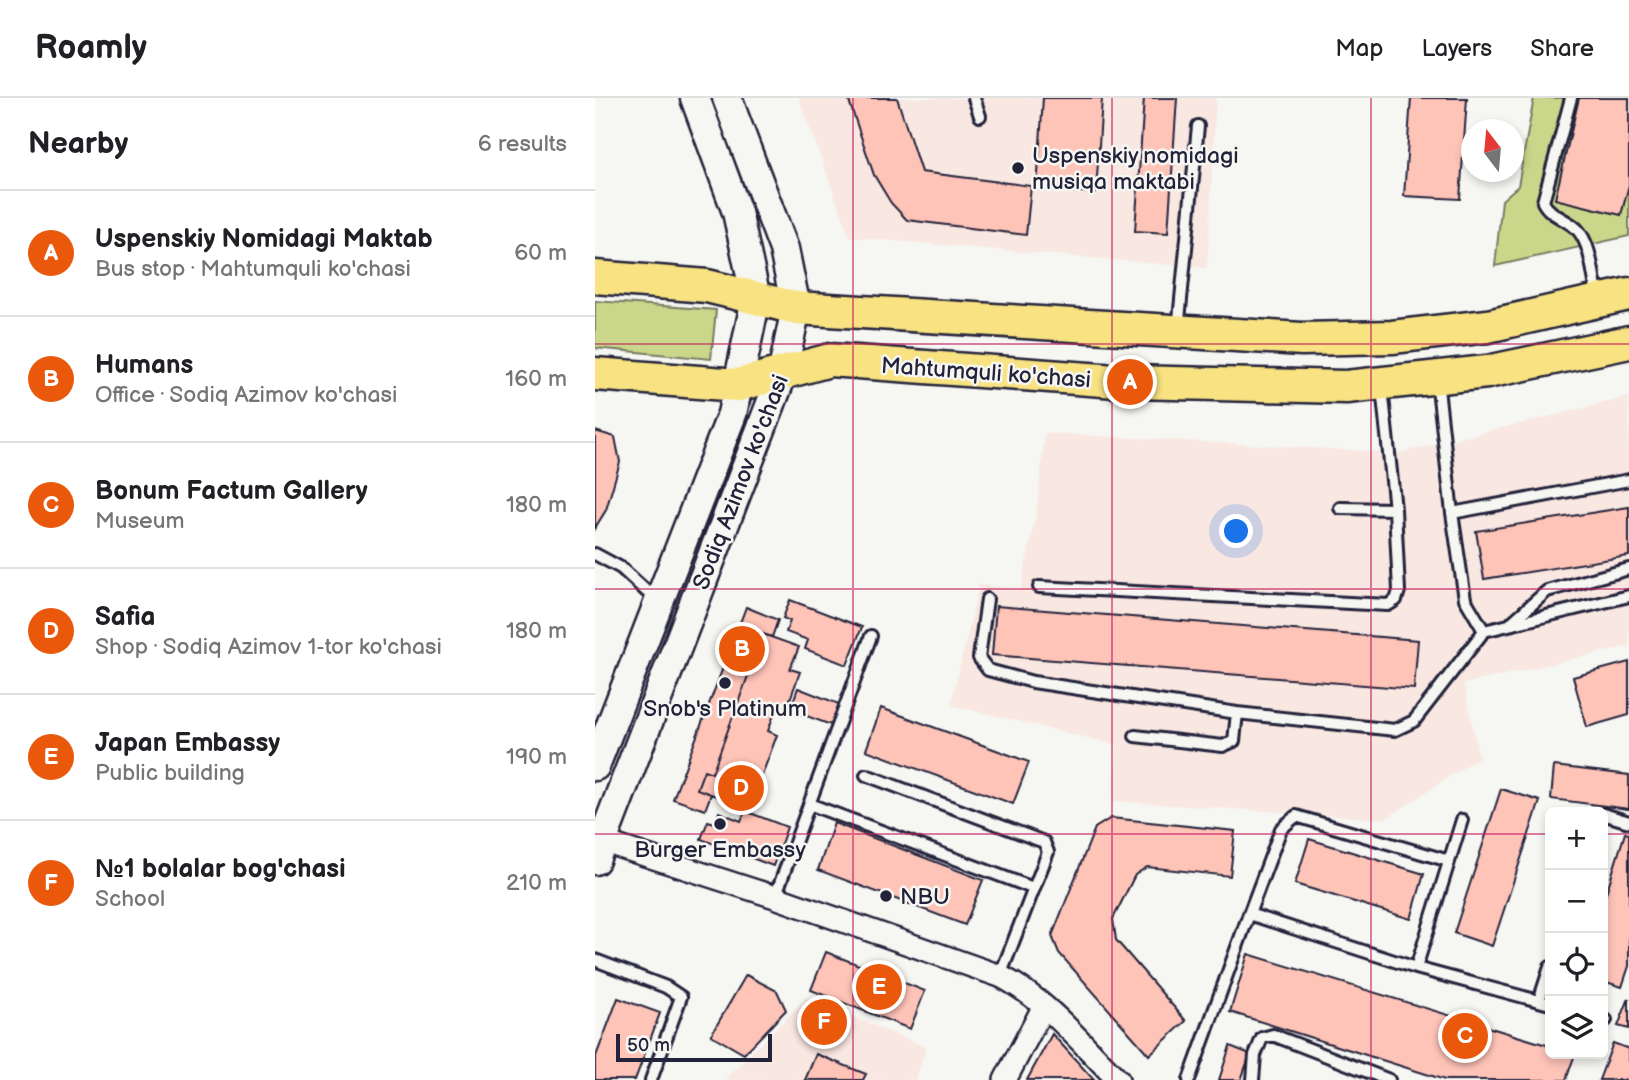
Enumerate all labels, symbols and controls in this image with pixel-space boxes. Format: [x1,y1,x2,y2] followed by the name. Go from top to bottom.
[35,28,147,68] text: Roamly
[1335,34,1383,63] text: Map
[1421,34,1492,63] text: Layers
[1530,34,1594,63] text: Share
[1461,119,1524,182] north arrow
[28,126,128,162] text: Nearby
[478,130,567,158] text: 6 results
[1032,142,1239,196] place label: Uspenskiy nomidagi musiqa maktabi
[1010,160,1026,176] marker: Uspenskiy nomidagi musiqa maktabi
[95,224,433,255] text: Uspenskiy Nomidagi Maktab
[44,239,58,267] text: A
[514,239,567,267] text: 60 m
[95,255,411,283] text: Bus stop · Mahtumquli ko'chasi
[95,350,193,381] text: Humans
[880,352,1092,394] street label: Mahtumquli ko'chasi
[1107,356,1153,408] pin: A
[43,365,59,393] text: B
[505,365,567,393] text: 160 m
[687,371,795,594] street label: Sodiq Azimov ko'chasi
[95,381,397,409] text: Office · Sodiq Azimov ko'chasi
[95,476,368,507] text: Bonum Factum Gallery
[43,491,59,519] text: C
[506,491,567,519] text: 180 m
[95,507,185,535] text: Museum
[1219,514,1253,548] your location
[95,602,156,633] text: Safia
[43,617,59,645] text: D
[506,617,567,645] text: 180 m
[719,623,765,675] pin: B
[95,633,442,661] text: Shop · Sodiq Azimov 1-tor ko'chasi
[717,675,733,691] marker: Snob's Platinum
[643,695,807,723] place label: Snob's Platinum
[95,728,280,759] text: Japan Еmbassy
[44,743,58,771] text: E
[506,743,567,771] text: 190 m
[95,759,245,787] text: Public building
[718,762,764,814] pin: D
[1545,807,1608,1059] map controls
[1545,807,1608,870] button: +
[712,816,728,832] marker: Burger Embassy
[634,836,806,864] place label: Burger Embassy
[95,854,346,885] text: №1 bolalar bog'chasi
[44,869,58,897] text: F
[506,869,567,897] text: 210 m
[1545,870,1608,933] button: −
[900,883,950,911] place label: NBU
[95,885,165,913] text: School
[878,888,894,904] marker: NBU
[1545,933,1608,996] button: locate
[856,961,902,1013] pin: E
[801,996,847,1048] pin: F
[1545,996,1608,1059] button: layers
[1442,1010,1488,1062] pin: C
[616,1031,772,1063] scale bar
[627,1034,670,1057] text: 50 m

